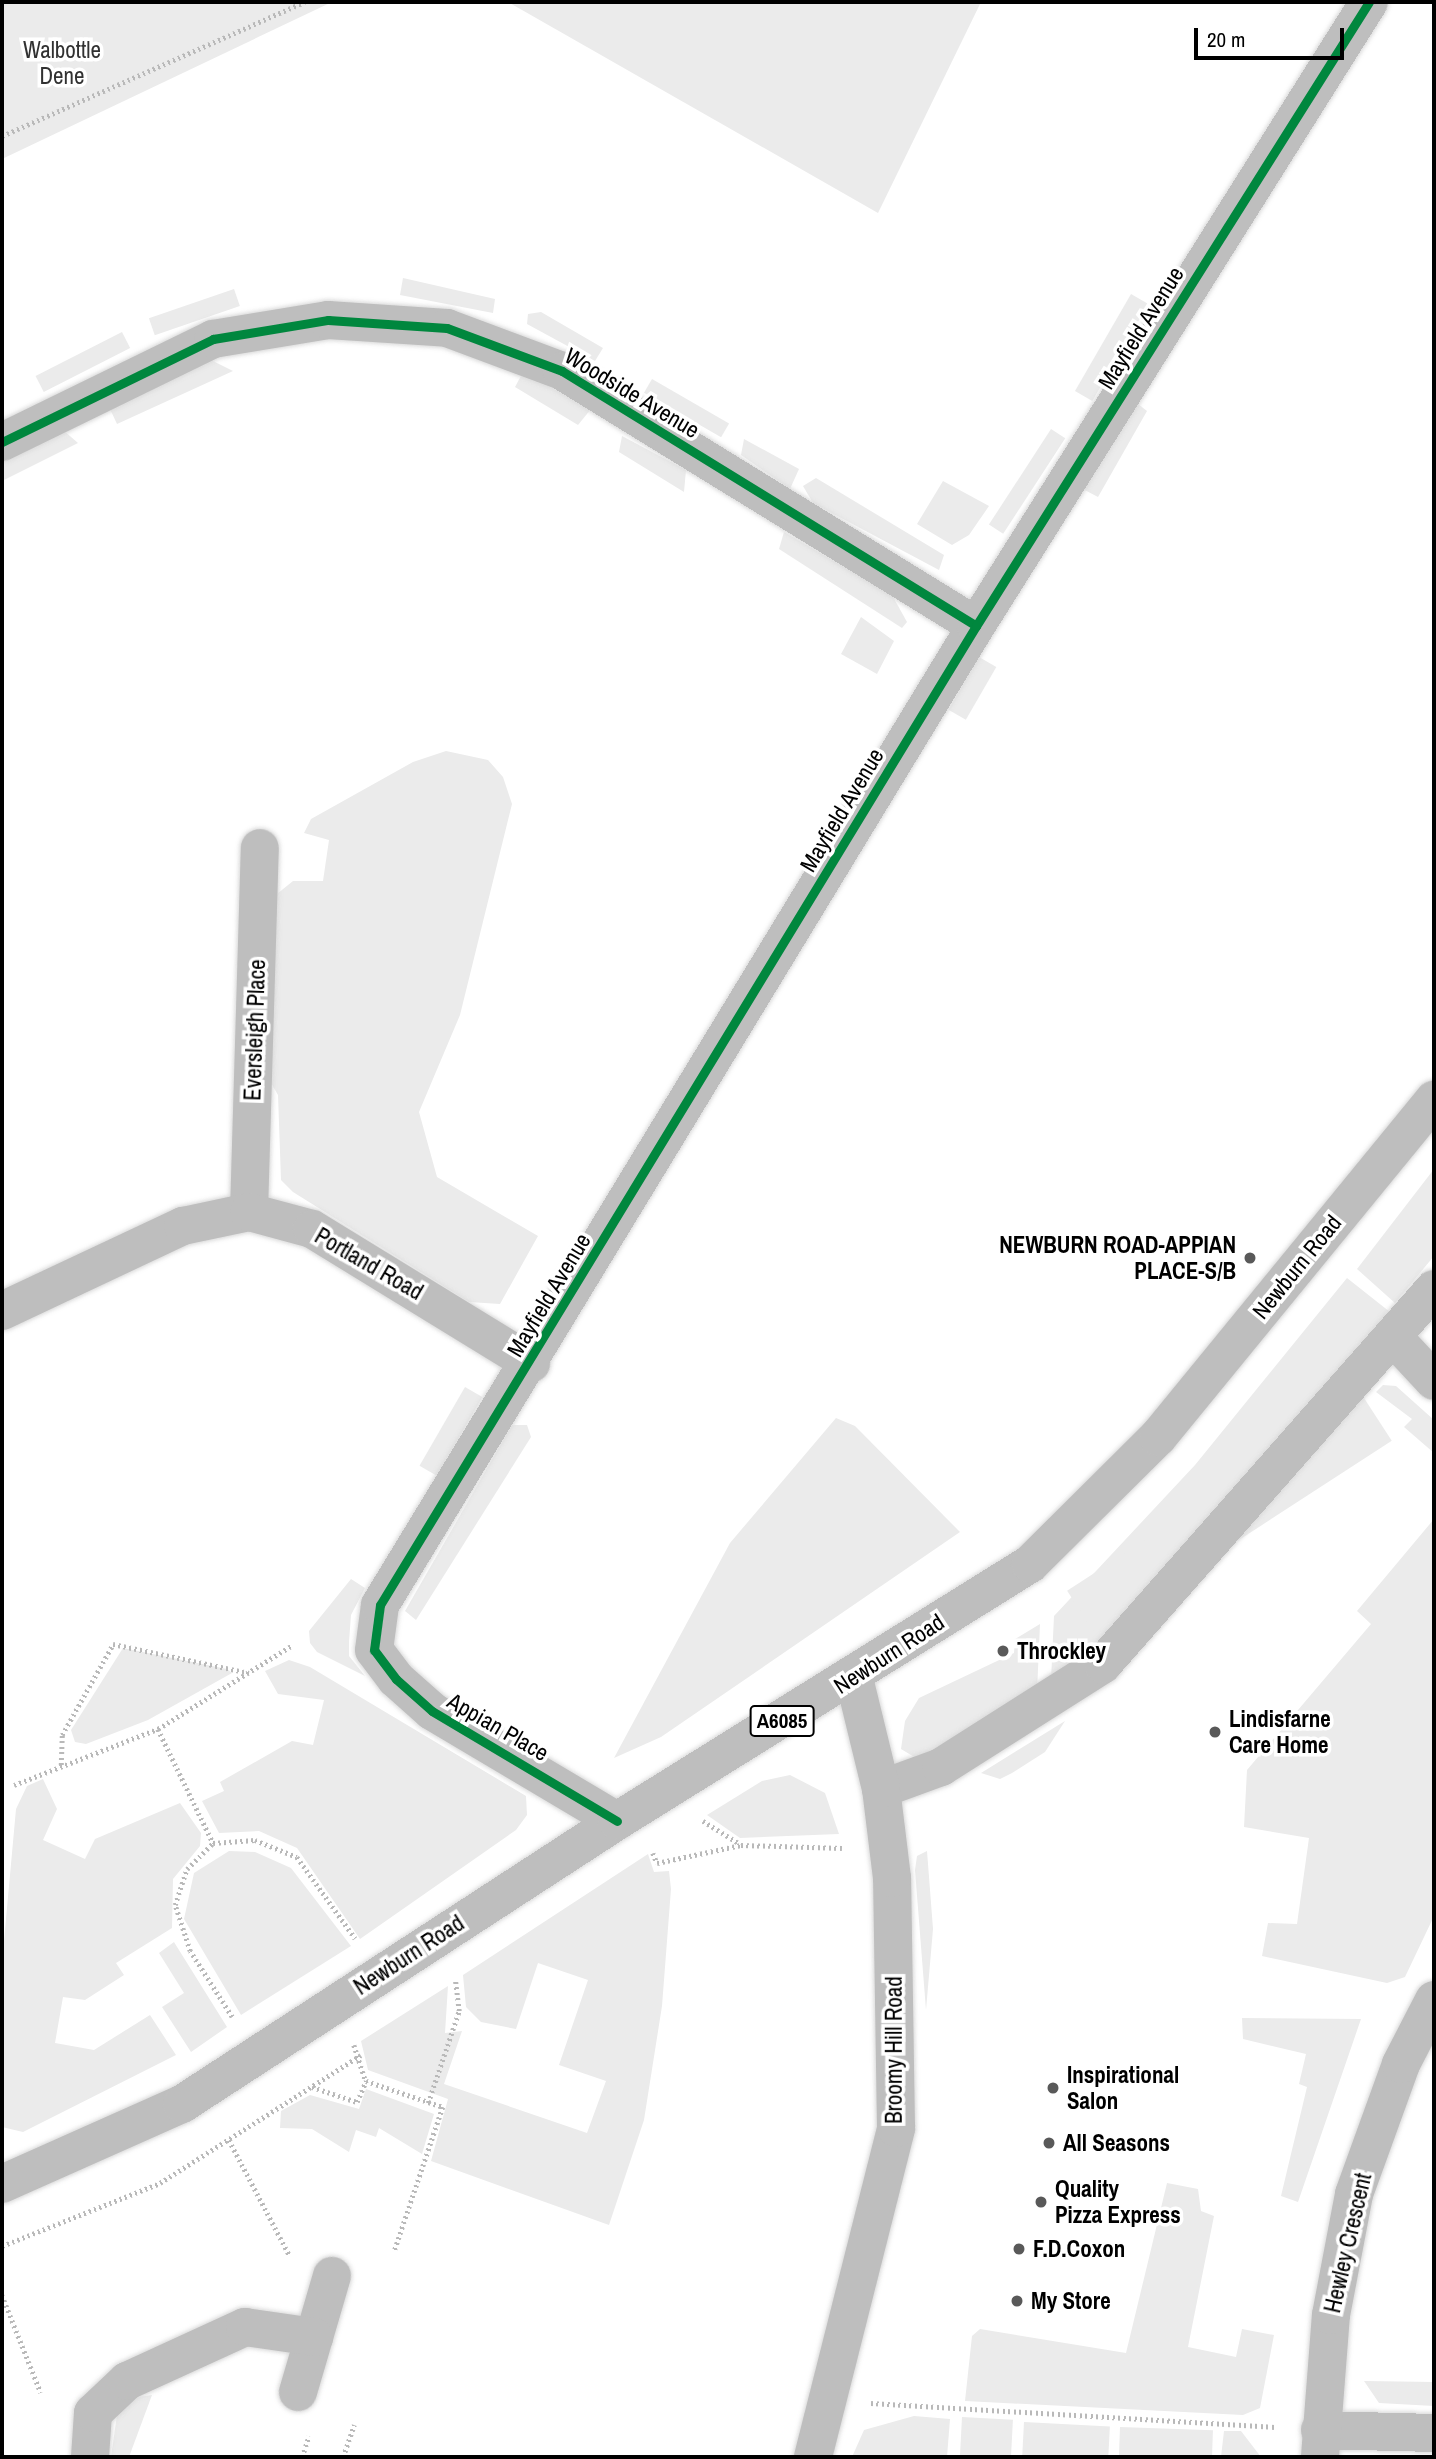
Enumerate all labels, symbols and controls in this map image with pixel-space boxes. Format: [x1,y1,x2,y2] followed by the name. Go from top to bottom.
[1198,14,1348,58] scale bar
[1207,25,1245,54] text: 20 m
[23,36,101,90] park label: Walbottle Dene
[1092,261,1190,395] street label: Mayfield Avenue
[559,342,705,444] street label: Woodside Avenue
[794,743,890,877] street label: Mayfield Avenue
[239,959,271,1101] street label: Eversleigh Place
[1247,1209,1347,1325] street label: Newburn Road
[310,1222,428,1306] street label: Portland Road
[501,1228,597,1362] street label: Mayfield Avenue
[999,1231,1236,1285] place label: NEWBURN ROAD-APPIAN PLACE-S/B
[1242,1250,1258,1266] marker: NEWBURN ROAD-APPIAN PLACE-S/B
[829,1608,949,1700] street label: Newburn Road
[1017,1637,1106,1665] place label: Throckley
[995,1643,1011,1659] marker: Throckley
[443,1687,553,1767] street label: Appian Place
[749,1704,815,1738] road number: A6085
[1229,1705,1331,1759] place label: Lindisfarne Care Home
[1207,1724,1223,1740] marker: Lindisfarne Care Home
[349,1909,469,2001] street label: Newburn Road
[880,1976,908,2124] street label: Broomy Hill Road
[1067,2061,1179,2115] place label: Inspirational Salon
[1045,2080,1061,2096] marker: Inspirational Salon
[1063,2129,1170,2157] place label: All Seasons
[1041,2135,1057,2151] marker: All Seasons
[1319,2170,1377,2316] street label: Hewley Crescent
[1055,2175,1181,2229] place label: Quality Pizza Express
[1033,2194,1049,2210] marker: Quality Pizza Express
[1033,2235,1125,2263] place label: F.D.Coxon
[1011,2241,1027,2257] marker: F.D.Coxon
[1031,2287,1111,2315] place label: My Store
[1009,2293,1025,2309] marker: My Store

